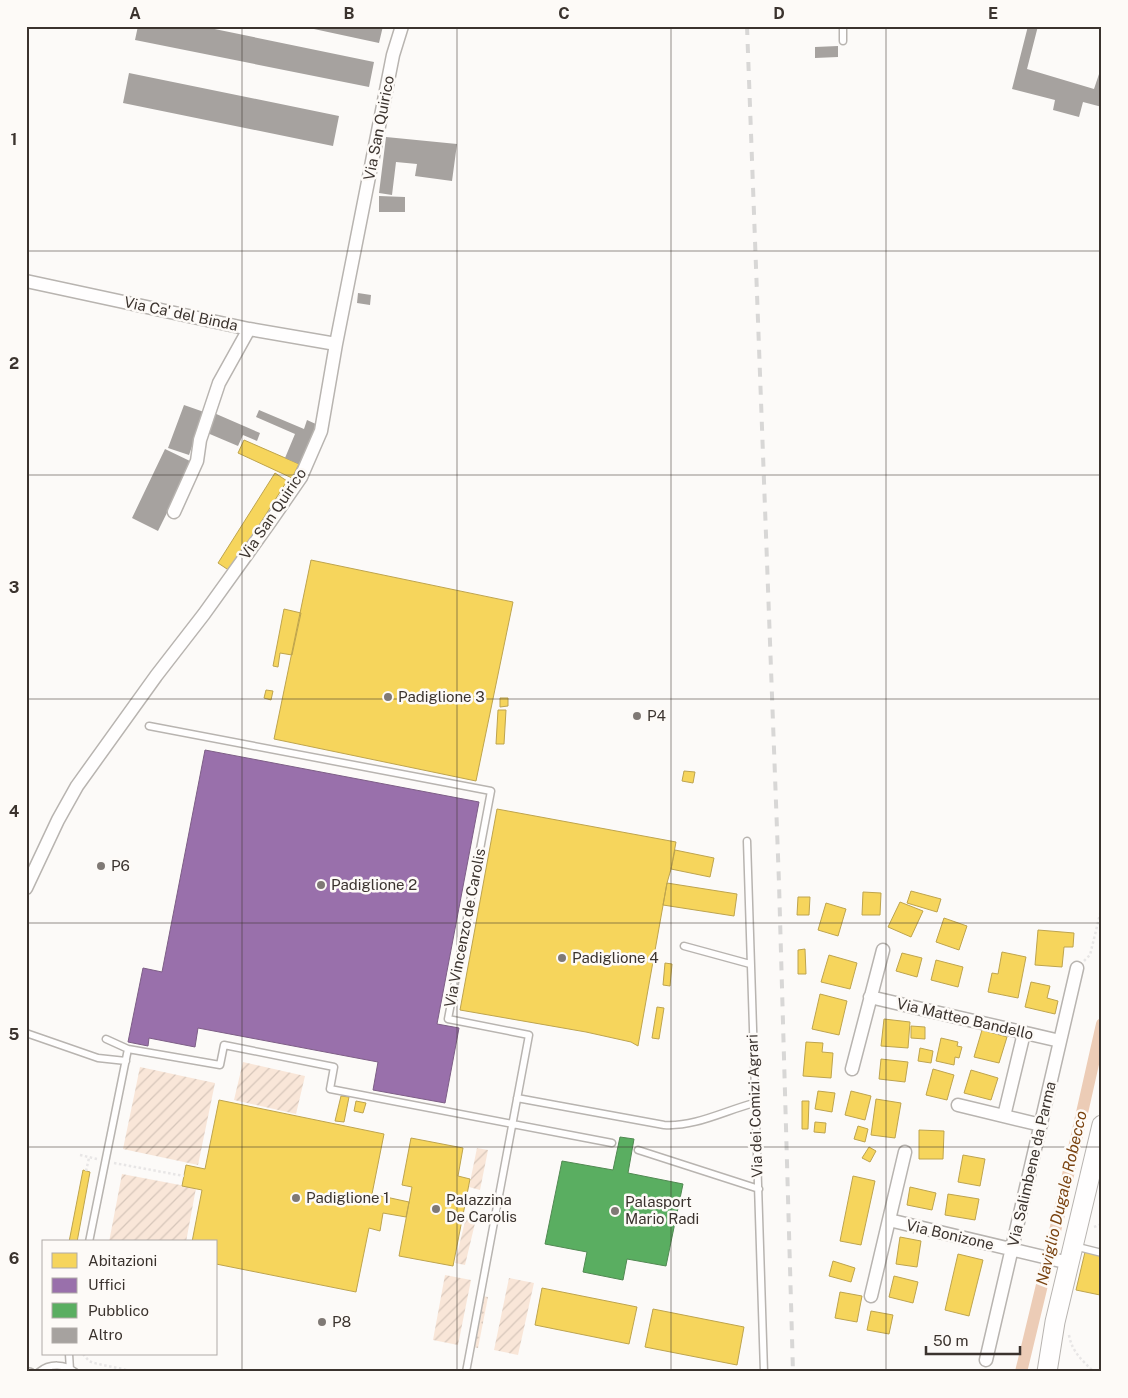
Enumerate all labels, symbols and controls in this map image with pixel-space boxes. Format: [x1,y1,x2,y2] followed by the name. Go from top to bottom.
[129,4,141,23] text: A
[344,4,355,23] text: B
[558,4,570,23] text: C
[773,4,785,23] text: D
[988,4,998,23] text: E
[360,74,397,182] street label: Via San Quirico
[11,130,17,149] text: 1
[123,293,240,334] street label: Via Ca' del Binda
[9,354,19,373] text: 2
[236,465,309,563] street label: Via San Quirico
[9,578,19,597] text: 3
[398,688,485,705] place label: Padiglione 3
[382,691,394,703] marker: Padiglione 3
[647,707,666,724] place label: P4
[631,710,643,722] marker: P4
[9,802,20,821] text: 4
[441,847,488,1009] street label: Via Vincenzo de Carolis
[111,857,130,874] place label: P6
[95,860,107,872] marker: P6
[331,876,417,893] place label: Padiglione 2
[315,879,327,891] marker: Padiglione 2
[572,949,659,966] place label: Padiglione 4
[556,952,568,964] marker: Padiglione 4
[895,995,1035,1042] street label: Via Matteo Bandello
[9,1025,20,1044] text: 5
[743,1034,766,1178] street label: Via dei Comizi Agrari
[1004,1080,1059,1248] street label: Via Salimbene da Parma
[1032,1109,1091,1287] water label: Naviglio Dugale Robecco
[306,1189,389,1206] place label: Padiglione 1
[446,1191,517,1225] place label: Palazzina De Carolis
[290,1192,302,1204] marker: Padiglione 1
[625,1193,699,1227] place label: Palasport Mario Radi
[430,1203,442,1215] marker: Palazzina De Carolis
[609,1205,621,1217] marker: Palasport Mario Radi
[905,1216,996,1253] street label: Via Bonizone
[42,1240,218,1356] legend
[9,1249,19,1268] text: 6
[88,1252,157,1269] text: Abitazioni
[88,1276,125,1293] text: Uffici
[88,1302,149,1319] text: Pubblico
[332,1313,351,1330] place label: P8
[316,1316,328,1328] marker: P8
[926,1323,1019,1355] scale bar
[88,1326,123,1343] text: Altro
[933,1332,968,1349] text: 50 m

